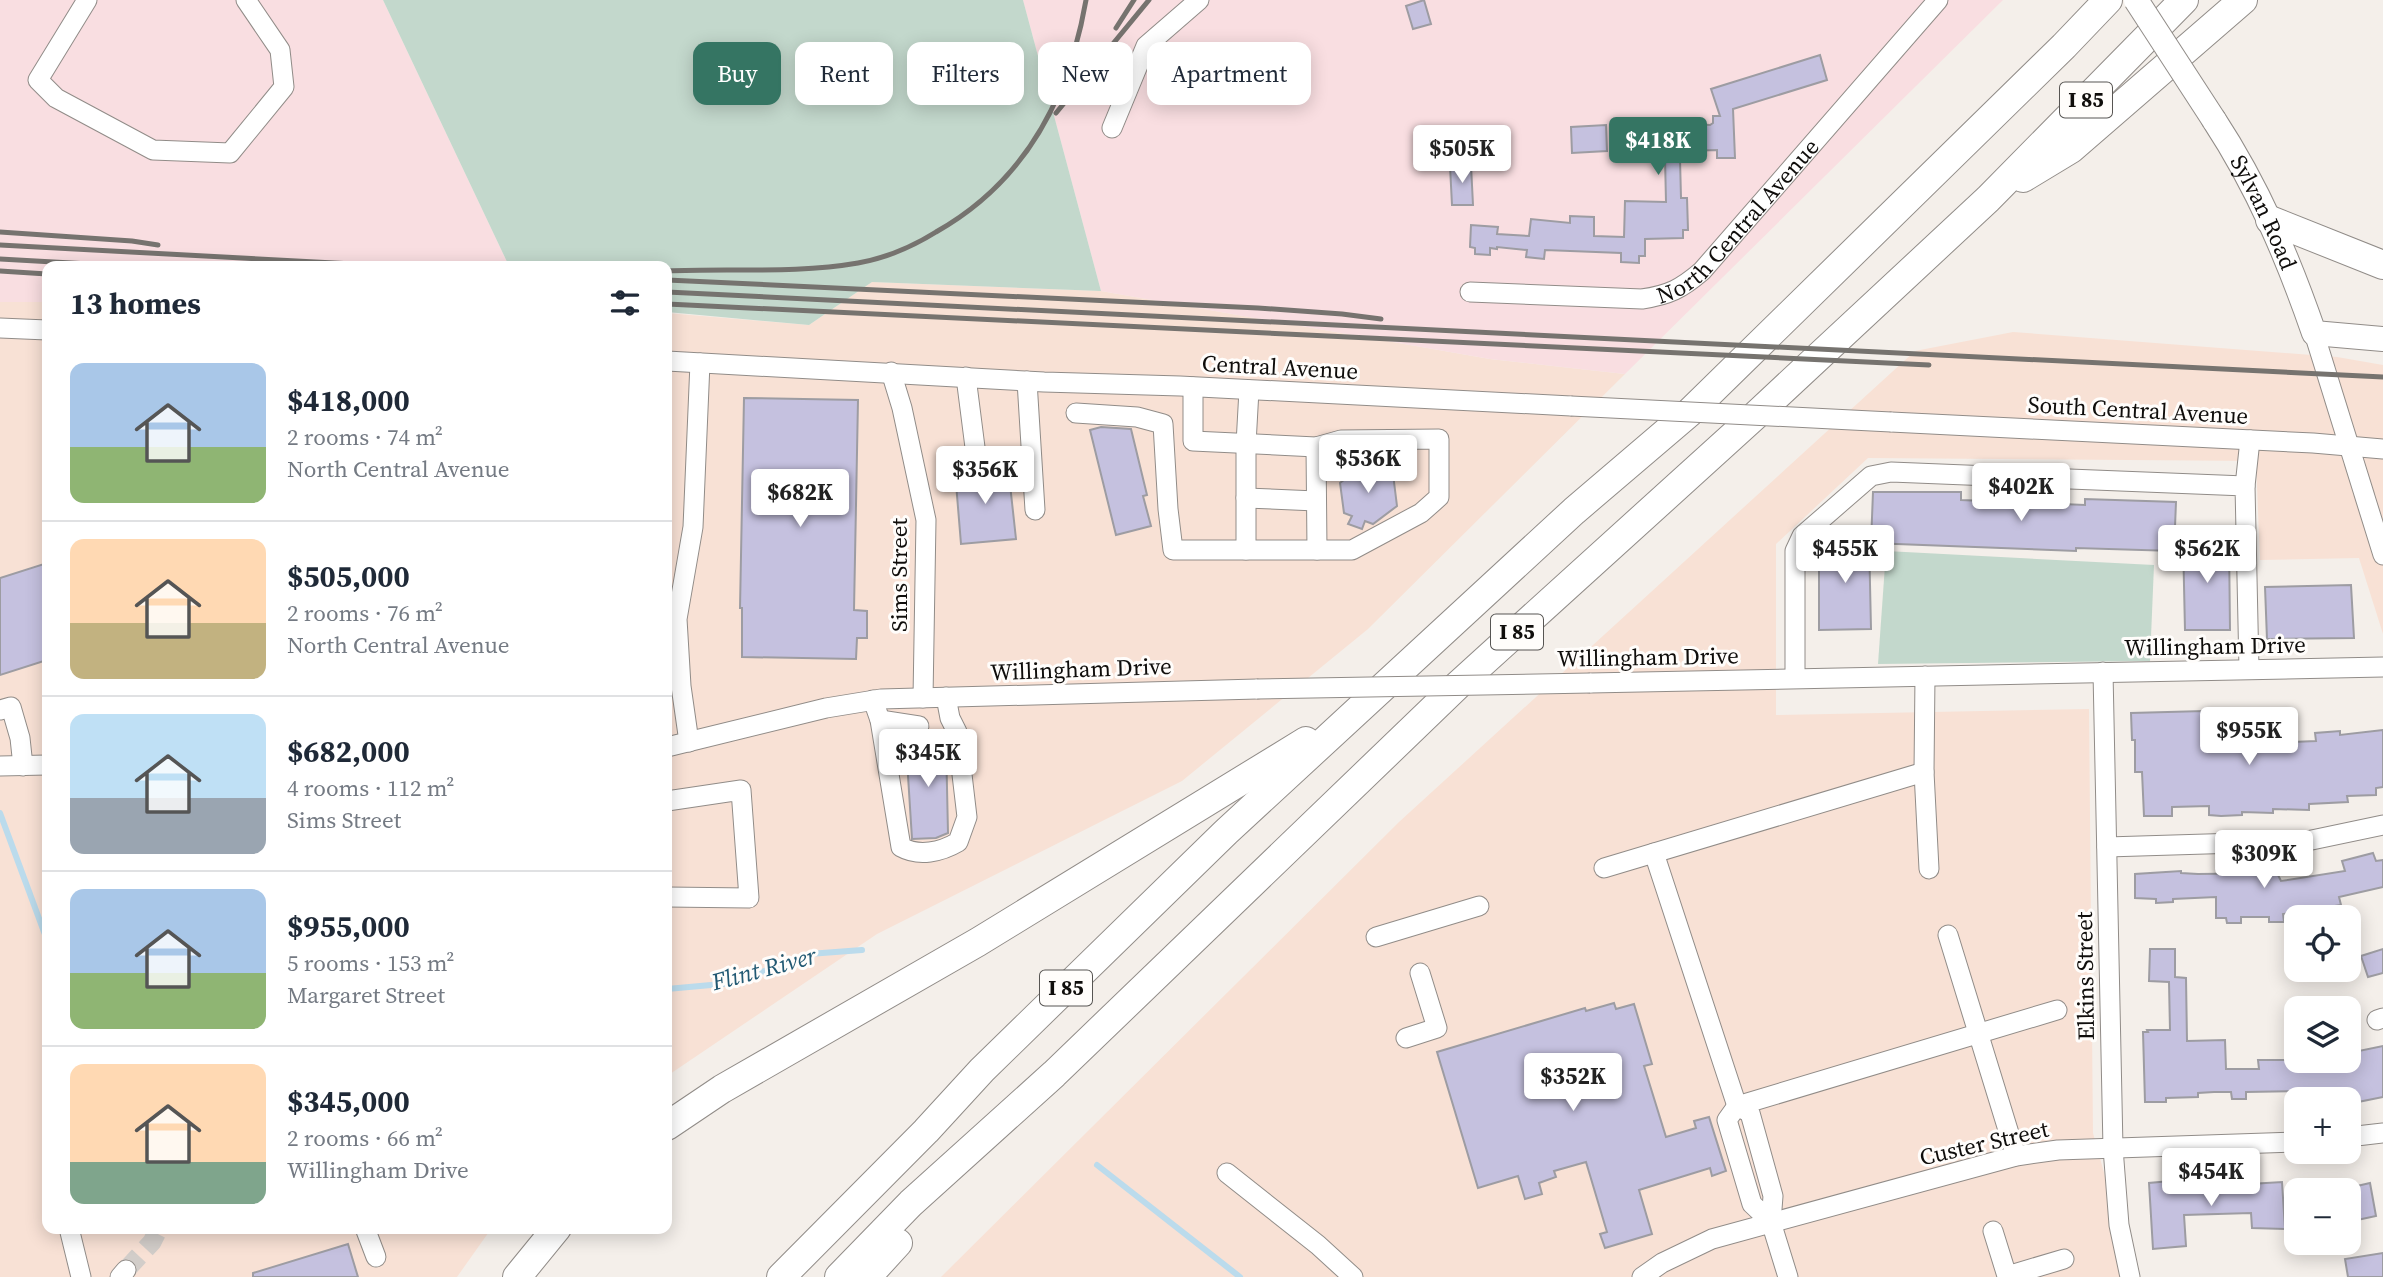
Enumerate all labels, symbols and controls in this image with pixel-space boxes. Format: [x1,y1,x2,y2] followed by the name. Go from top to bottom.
[693,42,781,105] chip: Buy
[795,42,893,105] chip: Rent
[907,42,1024,105] chip: Filters
[1038,42,1133,105] chip: New
[1147,42,1311,105] chip: Apartment
[2060,82,2112,118] road number: I 85
[1609,118,1707,177] pin: $418K
[1625,124,1691,156] text: $418K
[1413,125,1511,185] pin: $505K
[1429,132,1495,164] text: $505K
[1652,132,1826,312] street label: North Central Avenue
[2223,149,2305,274] street label: Sylvan Road
[70,283,201,324] text: 13 homes
[606,284,644,322] icon: filters
[1201,347,1359,387] street label: Central Avenue
[287,380,410,421] text: $418,000
[2027,388,2249,432] street label: South Central Avenue
[126,391,210,475] icon: home
[287,421,443,453] text: 2 rooms · 74 m²
[1319,435,1417,495] pin: $536K
[1335,442,1401,474] text: $536K
[936,447,1034,506] pin: $356K
[287,453,510,485] text: North Central Avenue
[952,453,1018,485] text: $356K
[1972,463,2070,523] pin: $402K
[751,470,849,529] pin: $682K
[1988,470,2054,502] text: $402K
[767,476,833,508] text: $682K
[883,517,915,632] street label: Sims Street
[1796,526,1894,585] pin: $455K
[2158,526,2256,585] pin: $562K
[1812,532,1878,564] text: $455K
[2174,532,2240,564] text: $562K
[287,556,410,597] text: $505,000
[126,567,210,651] icon: home
[287,597,443,629] text: 2 rooms · 76 m²
[1491,614,1543,650] road number: I 85
[2124,628,2306,664] street label: Willingham Drive
[287,629,510,661] text: North Central Avenue
[1557,639,1739,675] street label: Willingham Drive
[990,650,1172,688] street label: Willingham Drive
[2200,708,2298,767] pin: $955K
[2216,714,2282,746] text: $955K
[879,730,977,789] pin: $345K
[287,731,410,772] text: $682,000
[895,736,961,768] text: $345K
[126,742,210,826] icon: home
[287,772,454,804] text: 4 rooms · 112 m²
[287,804,401,836] text: Sims Street
[2215,830,2313,890] pin: $309K
[2231,837,2297,869] text: $309K
[2284,905,2361,1255] map controls
[2284,905,2361,982] button: locate
[287,906,410,947] text: $955,000
[2068,911,2102,1041] street label: Elkins Street
[126,917,210,1001] icon: home
[707,938,821,999] water label: Flint River
[287,947,454,979] text: 5 rooms · 153 m²
[1040,970,1092,1006] road number: I 85
[287,979,445,1011] text: Margaret Street
[2284,996,2361,1073] button: layers
[1524,1054,1622,1113] pin: $352K
[1540,1060,1606,1092] text: $352K
[287,1081,410,1122] text: $345,000
[2284,1087,2361,1164] button: +
[126,1092,210,1176] icon: home
[1916,1113,2052,1173] street label: Custer Street
[287,1122,443,1154] text: 2 rooms · 66 m²
[2162,1148,2260,1208] pin: $454K
[287,1154,469,1186] text: Willingham Drive
[2178,1155,2244,1187] text: $454K
[2284,1178,2361,1255] button: −

